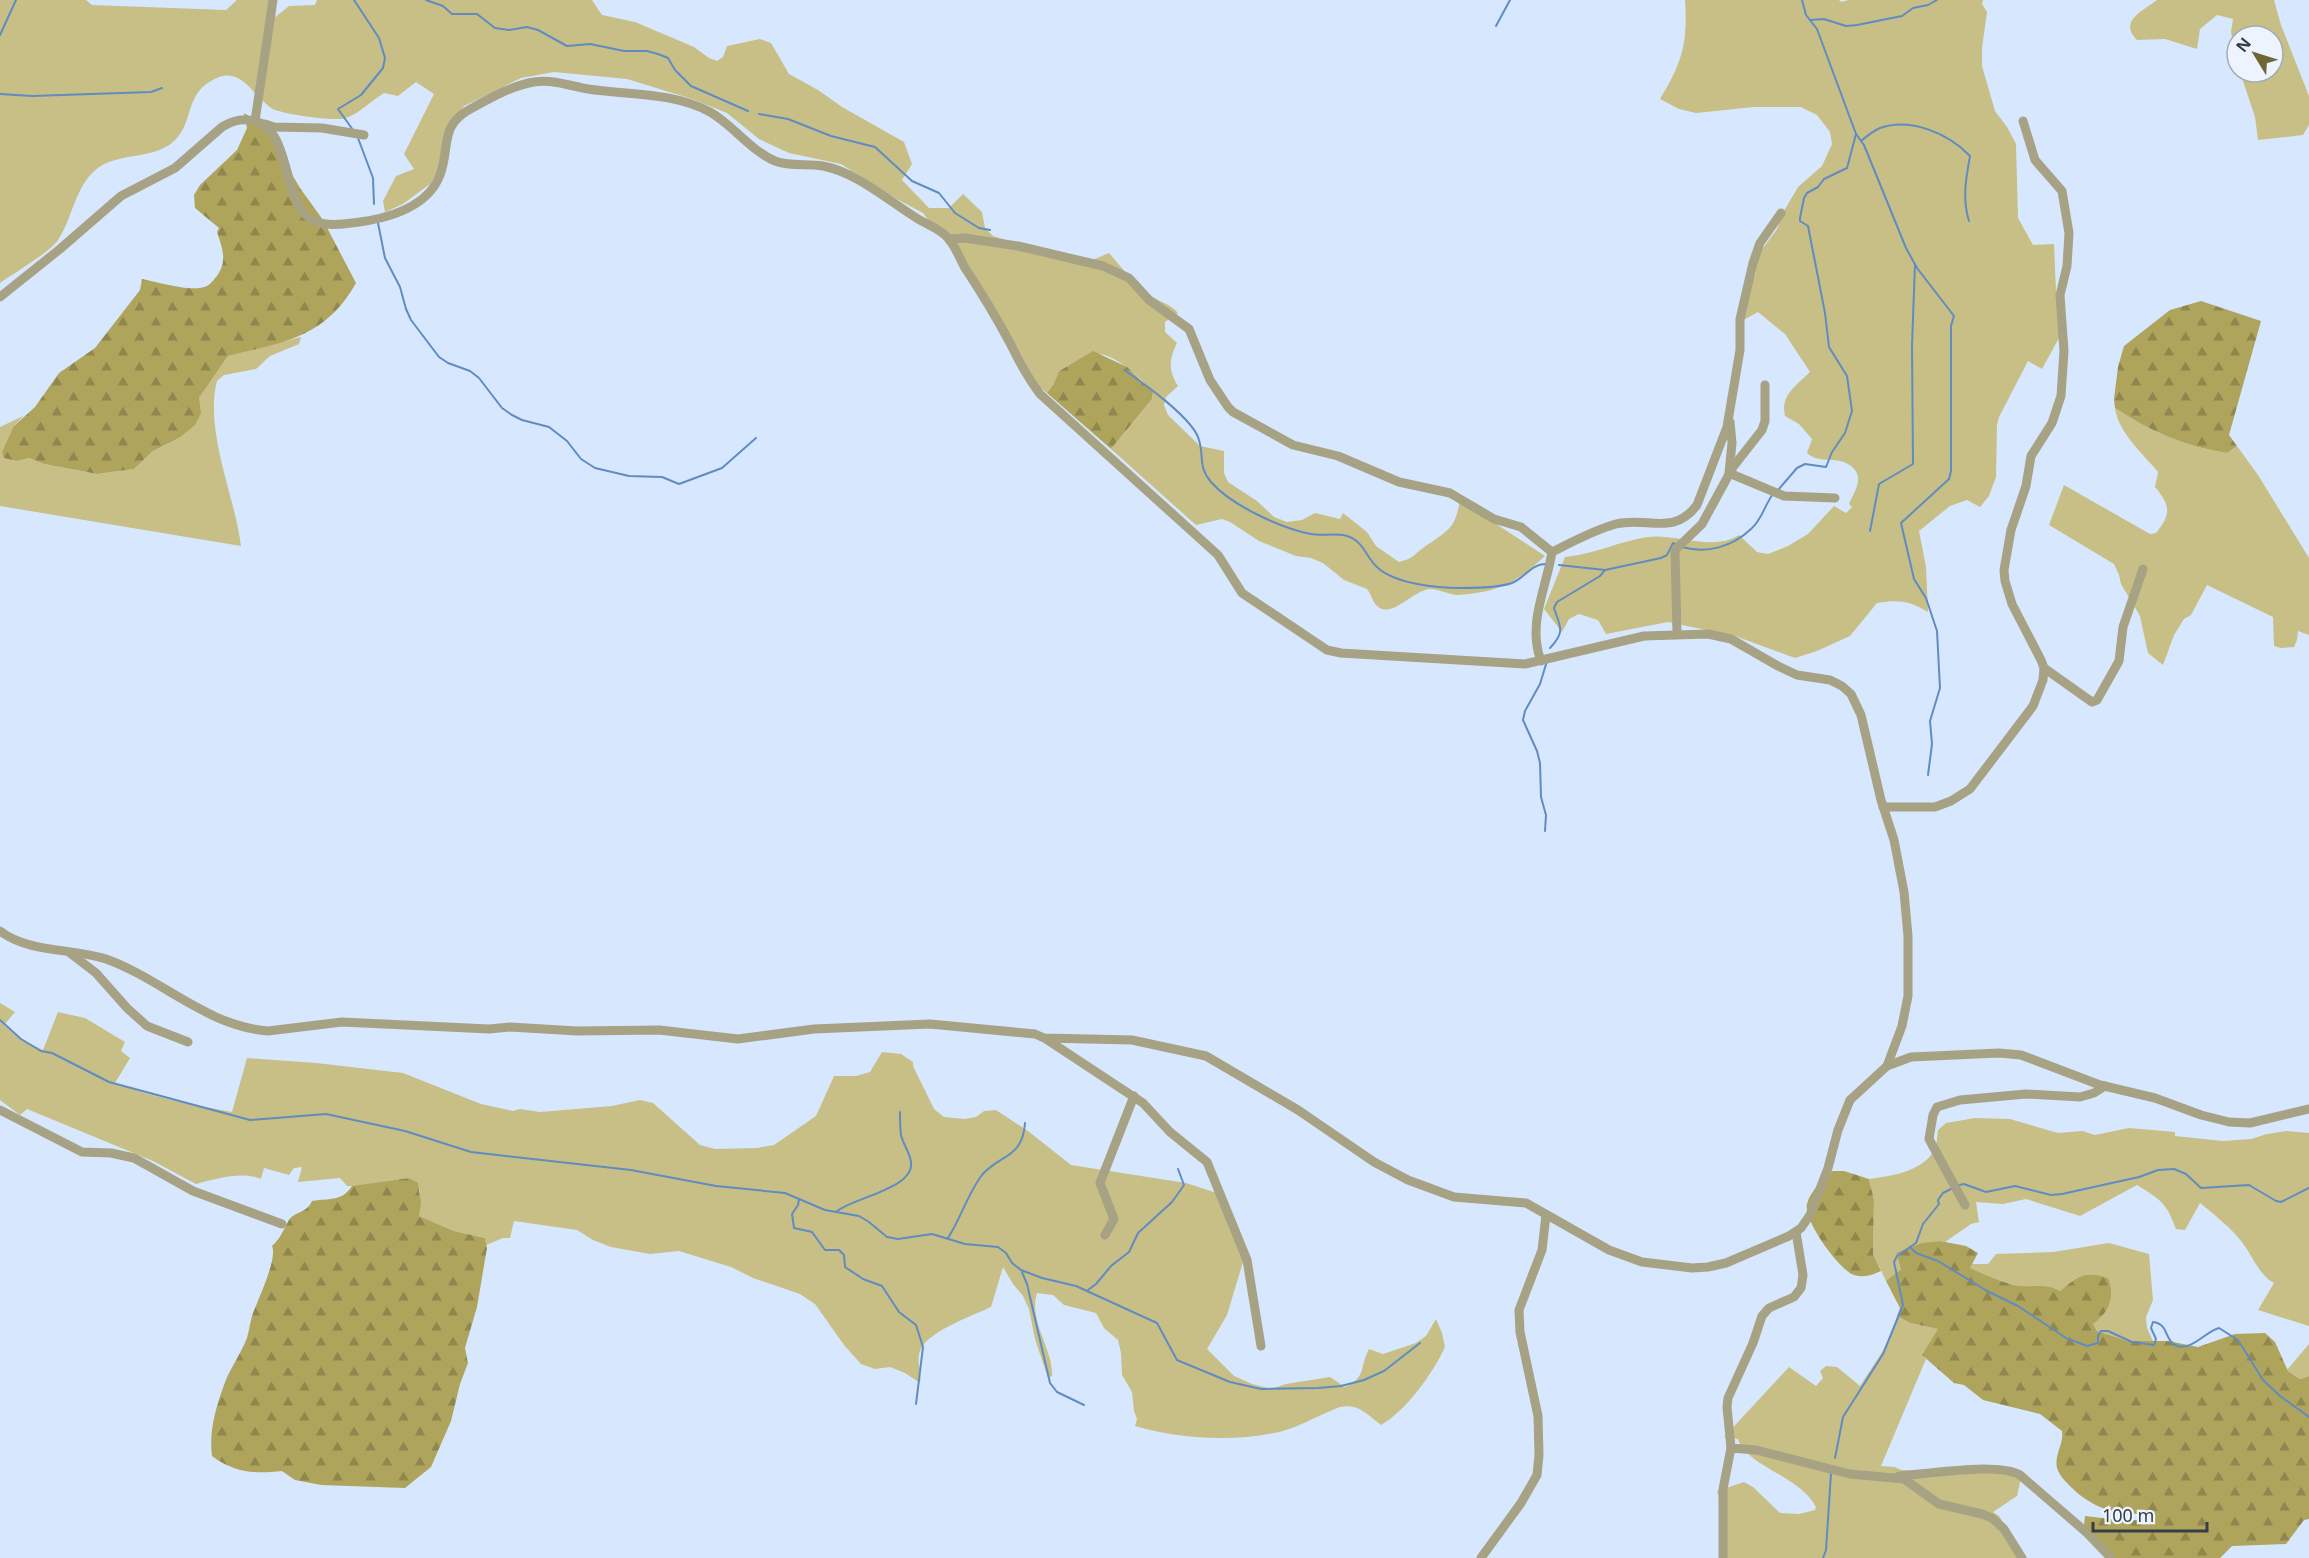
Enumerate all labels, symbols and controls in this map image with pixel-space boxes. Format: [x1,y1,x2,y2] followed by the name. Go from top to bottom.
[2225,24,2285,84] north arrow
[2231,33,2256,57] text: N
[2093,1495,2207,1533] scale bar
[2102,1503,2154,1527] text: 100 m

